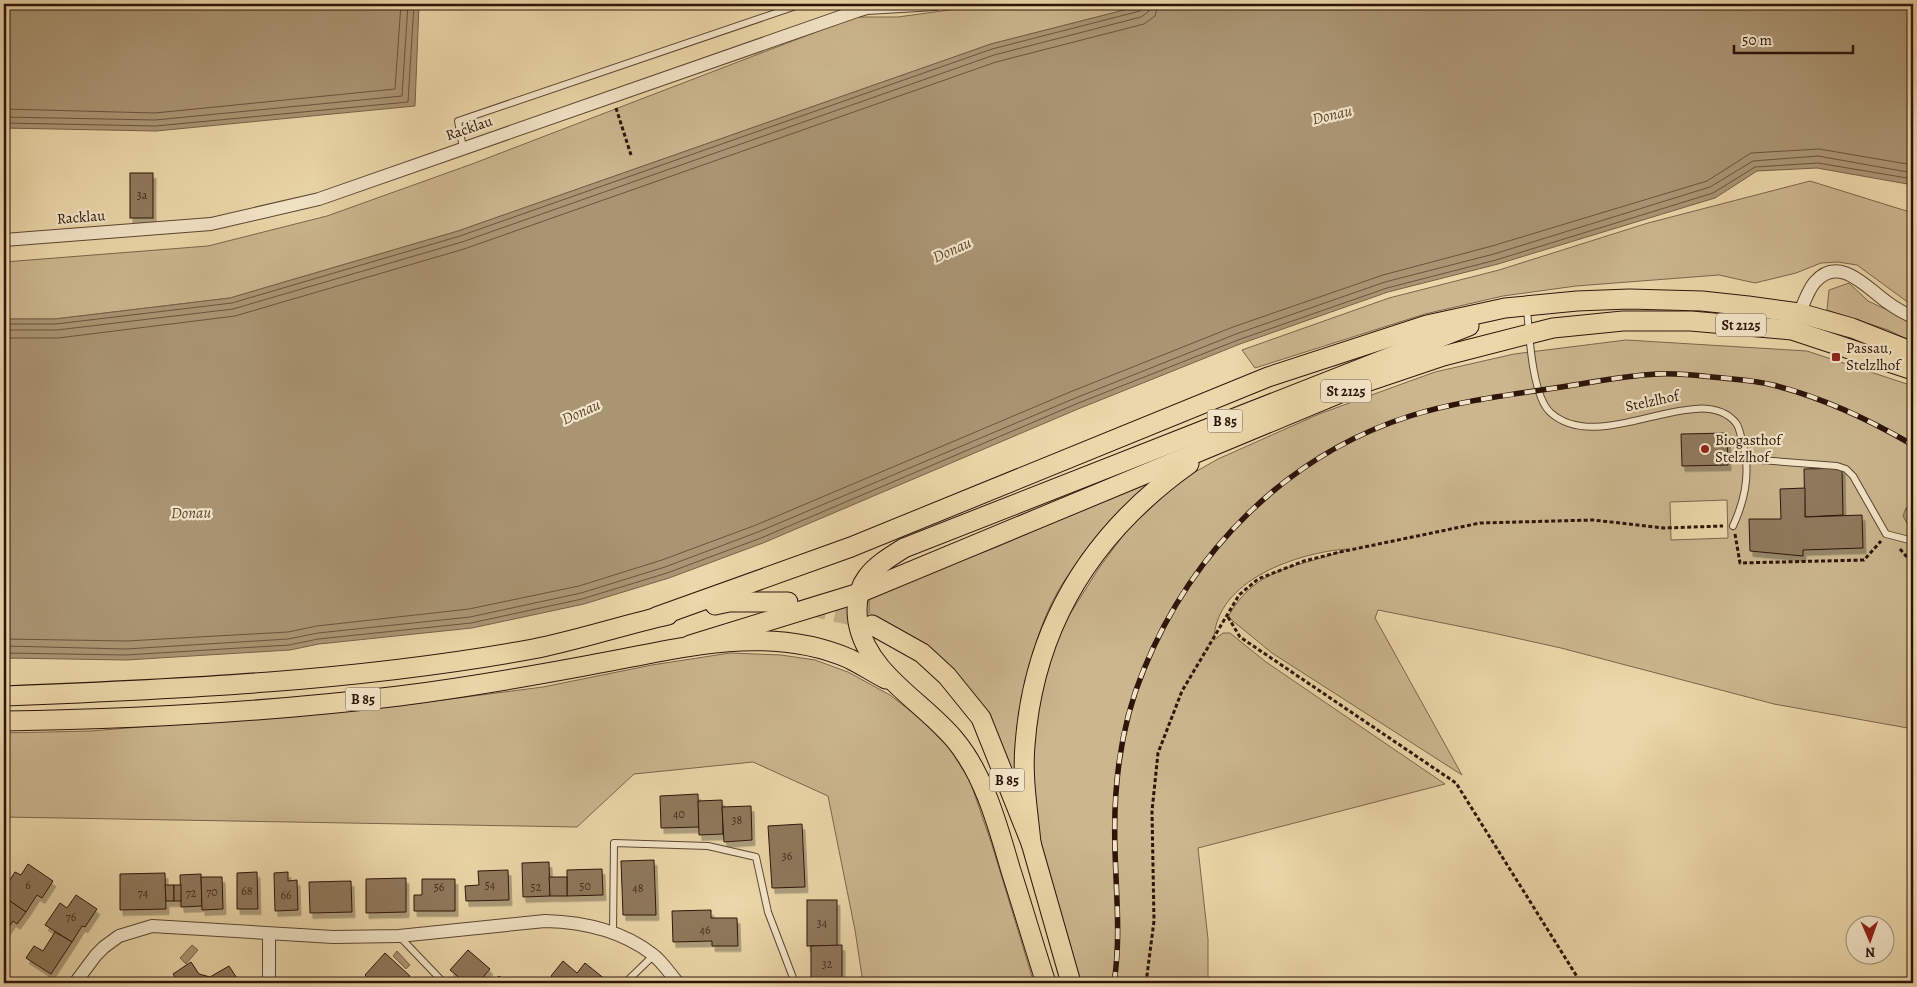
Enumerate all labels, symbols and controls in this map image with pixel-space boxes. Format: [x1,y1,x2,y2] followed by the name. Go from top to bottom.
[1734,22,1853,54] scale bar
[1742,30,1772,50] text: 50 m
[1310,100,1354,130] water label: Donau
[443,110,496,145] street label: Racklau
[137,187,148,203] house number: 3a
[56,205,107,229] street label: Racklau
[929,232,975,268] water label: Donau
[1716,314,1766,336] road number: St 2125
[1846,338,1902,375] place label: Passau, Stelzlhof
[1830,351,1842,363] marker: Passau, Stelzlhof
[1321,380,1371,402] road number: St 2125
[1623,385,1683,416] street label: Stelzlhof
[558,394,604,430] water label: Donau
[1208,410,1242,432] road number: B 85
[1715,430,1783,467] place label: Biogasthof Stelzlhof
[1699,443,1711,455] marker: Biogasthof Stelzlhof
[171,502,212,524] water label: Donau
[346,688,380,711] road number: B 85
[990,768,1024,792] road number: B 85
[673,806,685,822] house number: 40
[732,812,743,828] house number: 38
[782,848,793,864] house number: 36
[25,877,31,893] house number: 6
[485,877,496,893] house number: 54
[579,878,591,894] house number: 50
[434,879,445,895] house number: 56
[531,879,542,895] house number: 52
[632,880,644,896] house number: 48
[241,883,253,899] house number: 68
[206,884,218,900] house number: 70
[138,885,149,901] house number: 74
[186,885,197,901] house number: 72
[280,887,292,903] house number: 66
[66,909,77,925] house number: 76
[1844,914,1894,964] north arrow
[817,915,828,931] house number: 34
[700,922,711,938] house number: 46
[1865,943,1876,962] text: N
[822,956,833,972] house number: 32

